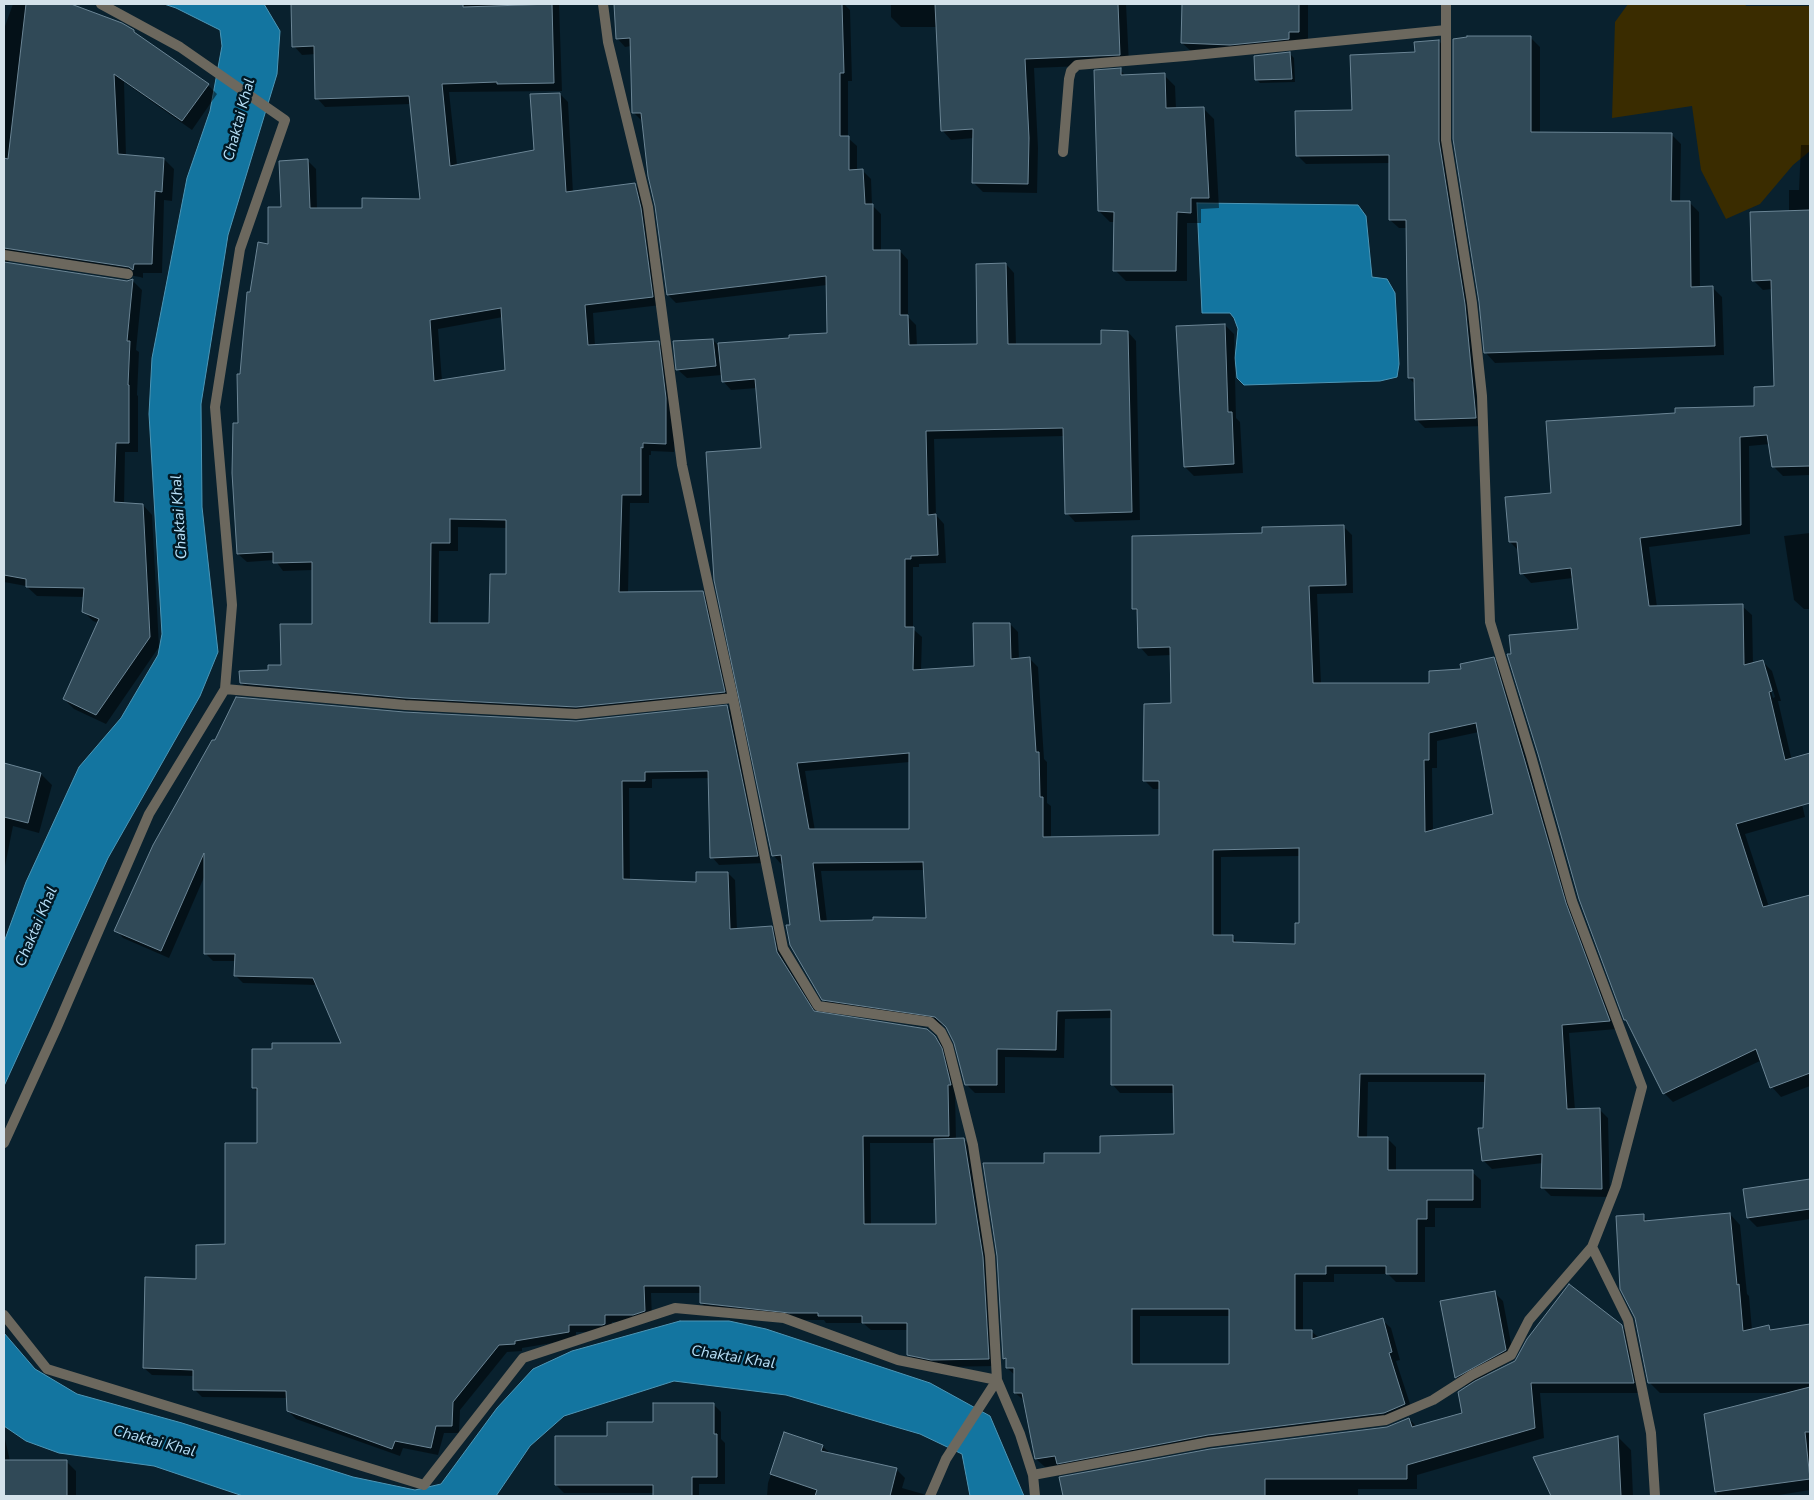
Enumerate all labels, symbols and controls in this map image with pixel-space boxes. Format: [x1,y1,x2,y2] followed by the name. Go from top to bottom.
[220,77,260,163] water label: Chaktai Khal
[168,474,192,560] water label: Chaktai Khal
[12,885,62,969] water label: Chaktai Khal
[690,1342,776,1374] water label: Chaktai Khal
[111,1422,197,1462] water label: Chaktai Khal

